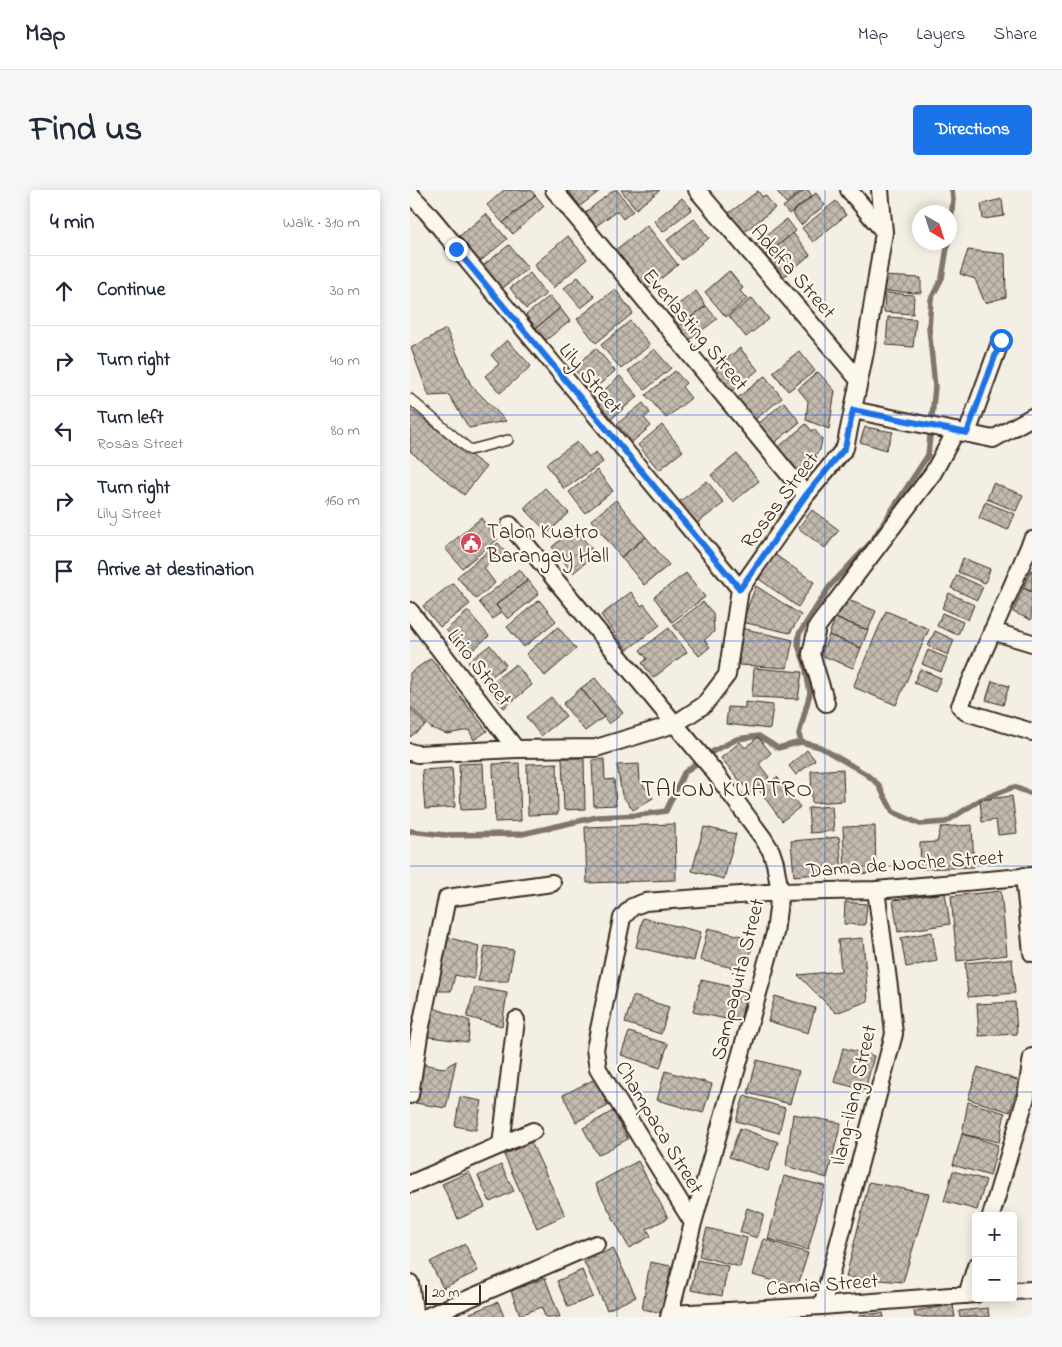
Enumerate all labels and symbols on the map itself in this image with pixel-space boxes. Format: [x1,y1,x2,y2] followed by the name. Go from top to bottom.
[912,205,957,250] north arrow
[743,218,842,326] street label: Adelfa Street
[445,238,468,261] route end
[633,263,755,399] street label: Everlasting Street
[990,329,1013,352] route start
[549,337,628,423] street label: Lily Street
[734,447,827,556] street label: Rosas Street
[486,518,609,574] place label: Talon Kuatro Barangay Hall
[459,531,483,555] public building icon: Talon Kuatro Barangay Hall
[439,623,518,713] street label: Lirio Street
[641,773,813,808] district label: TALON KUATRO
[804,843,1005,887] street label: Dama de Noche Street
[704,895,775,1064] street label: Sampaguita Street
[824,1022,888,1169] street label: Ilang-ilang Street
[607,1056,710,1200] street label: Champaca Street
[765,1267,879,1305] street label: Camia Street
[425,1282,481,1305] scale bar

